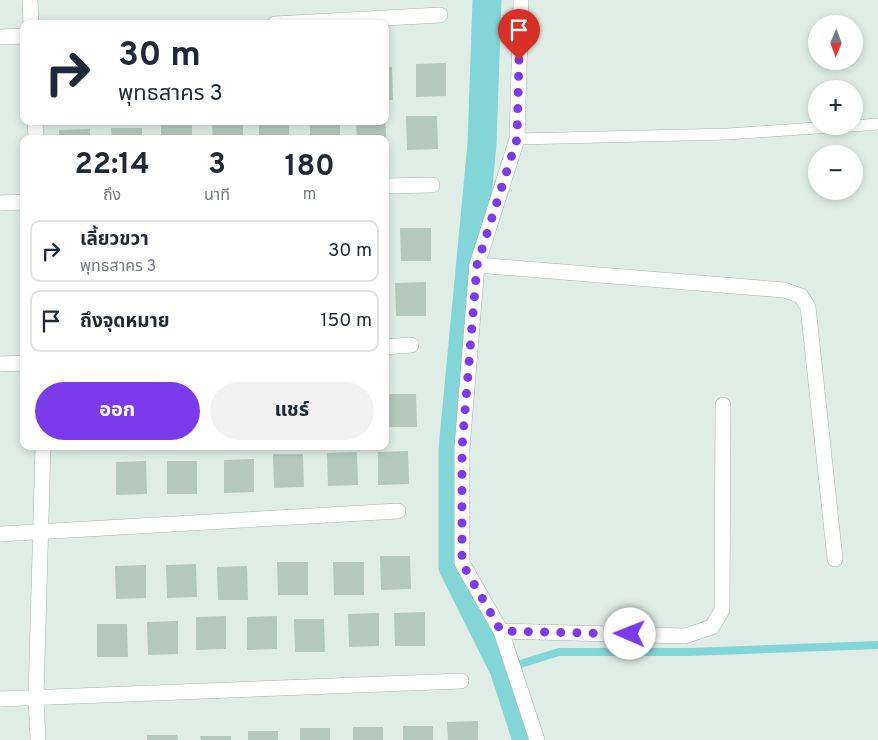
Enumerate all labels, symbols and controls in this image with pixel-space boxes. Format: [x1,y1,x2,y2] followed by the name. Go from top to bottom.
[498,9,540,60] pin
[808,15,862,70] north arrow
[808,15,863,200] map controls
[505,16,533,44] icon: arrive
[118,34,201,78] text: 30 m
[35,40,100,105] icon: right
[808,80,863,135] button: +
[118,81,223,108] text: พุทธสาคร 3
[808,145,863,200] button: −
[74,147,150,184] text: 22:14
[208,147,226,184] text: 3
[284,149,335,186] text: 180
[303,185,316,205] text: m
[103,186,121,206] text: ถึง
[204,186,230,206] text: นาที
[80,228,149,252] text: เลี้ยวขวา
[37,237,65,265] icon: right
[328,239,372,263] text: 30 m
[80,257,156,277] text: พุทธสาคร 3
[37,307,65,335] icon: arrive
[320,309,372,333] text: 150 m
[80,310,170,334] text: ถึงจุดหมาย
[35,382,200,440] button: ออก
[210,382,374,440] button: แชร์
[603,607,655,659] position arrow

